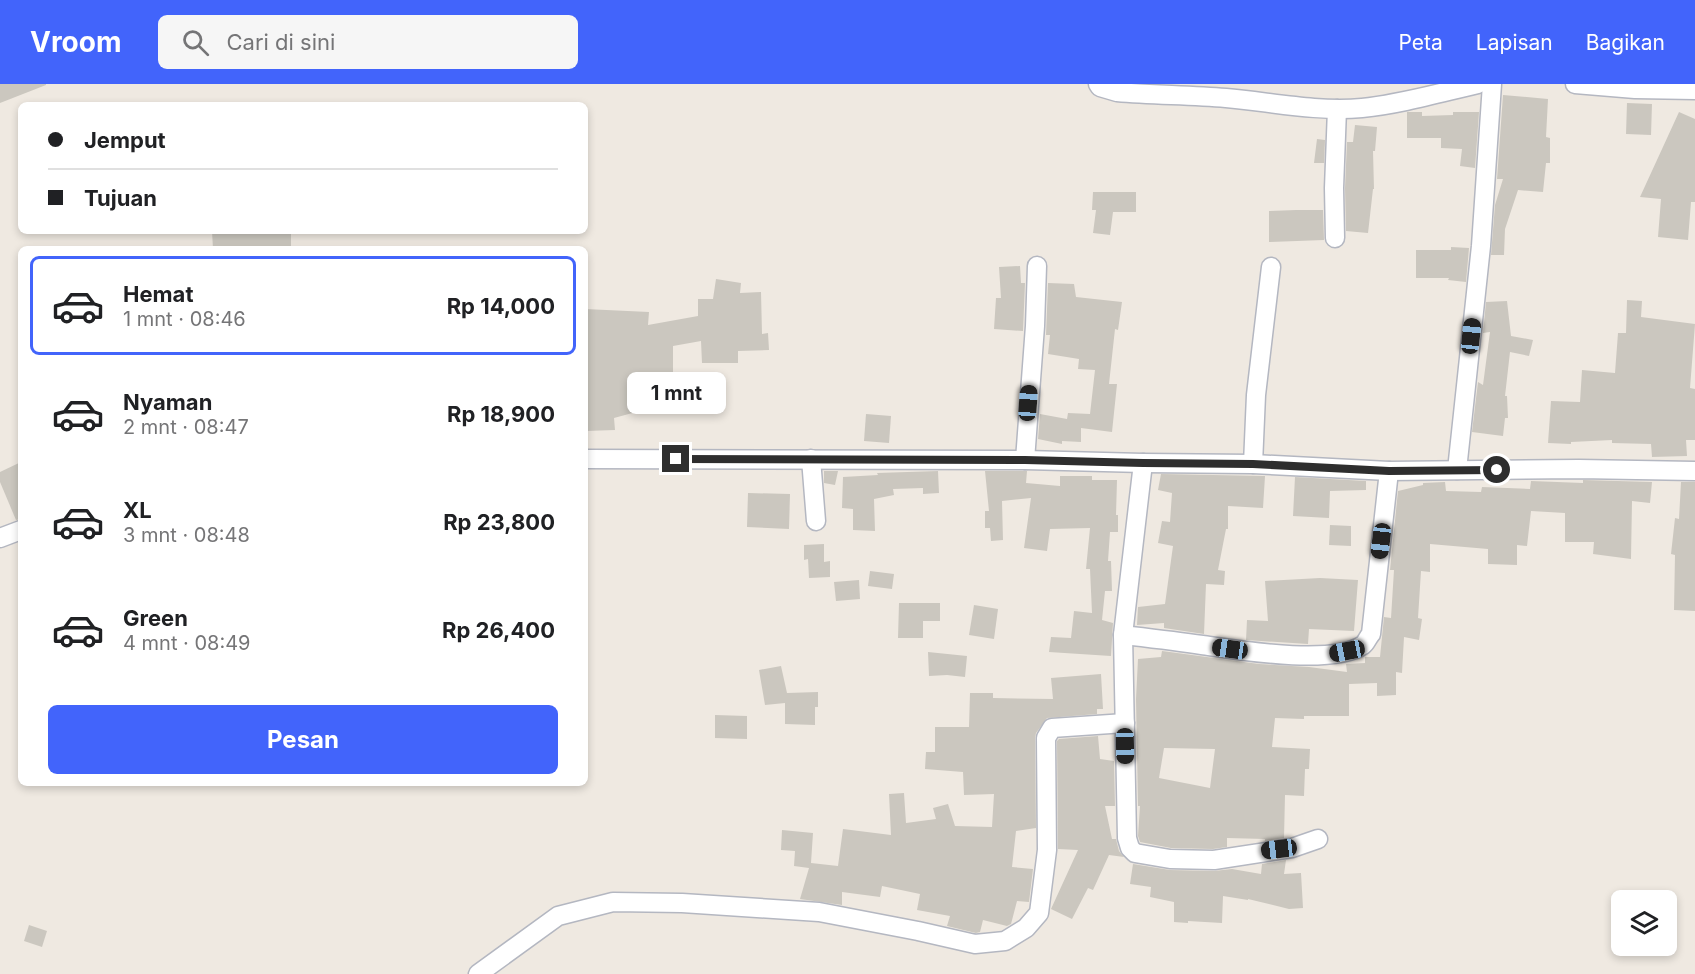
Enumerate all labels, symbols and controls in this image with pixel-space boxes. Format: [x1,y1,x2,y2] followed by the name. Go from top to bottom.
[158,15,578,69] search box
[30,25,122,59] text: Vroom
[179,26,212,59] icon: search
[227,29,335,55] text: Cari di sini
[1399,30,1443,55] text: Peta
[1476,30,1553,55] text: Lapisan
[1586,30,1665,55] text: Bagikan
[84,127,166,153] text: Jemput
[84,185,157,211] text: Tujuan
[51,279,105,333] icon: car
[123,281,193,307] text: Hemat
[447,293,555,319] text: Rp 14,000
[123,307,246,331] text: 1 mnt · 08:46
[1460,317,1482,355] car
[626,372,726,414] callout: 1 mnt
[651,381,702,405] text: 1 mnt
[1018,384,1038,422] car
[51,387,105,441] icon: car
[123,389,212,415] text: Nyaman
[447,401,555,427] text: Rp 18,900
[123,415,249,439] text: 2 mnt · 08:47
[662,445,689,472] route end
[1483,456,1510,483] route start
[51,495,105,549] icon: car
[123,497,152,523] text: XL
[443,509,555,535] text: Rp 23,800
[1370,522,1392,560] car
[123,523,250,547] text: 3 mnt · 08:48
[51,603,105,657] icon: car
[123,605,188,631] text: Green
[442,617,555,643] text: Rp 26,400
[123,631,251,655] text: 4 mnt · 08:49
[1211,638,1249,660] car
[1328,639,1366,663] car
[48,705,558,774] button: Pesan
[1116,728,1134,764] car
[1260,838,1298,860] car
[1611,890,1677,956] map controls
[1611,890,1677,956] button: layers

